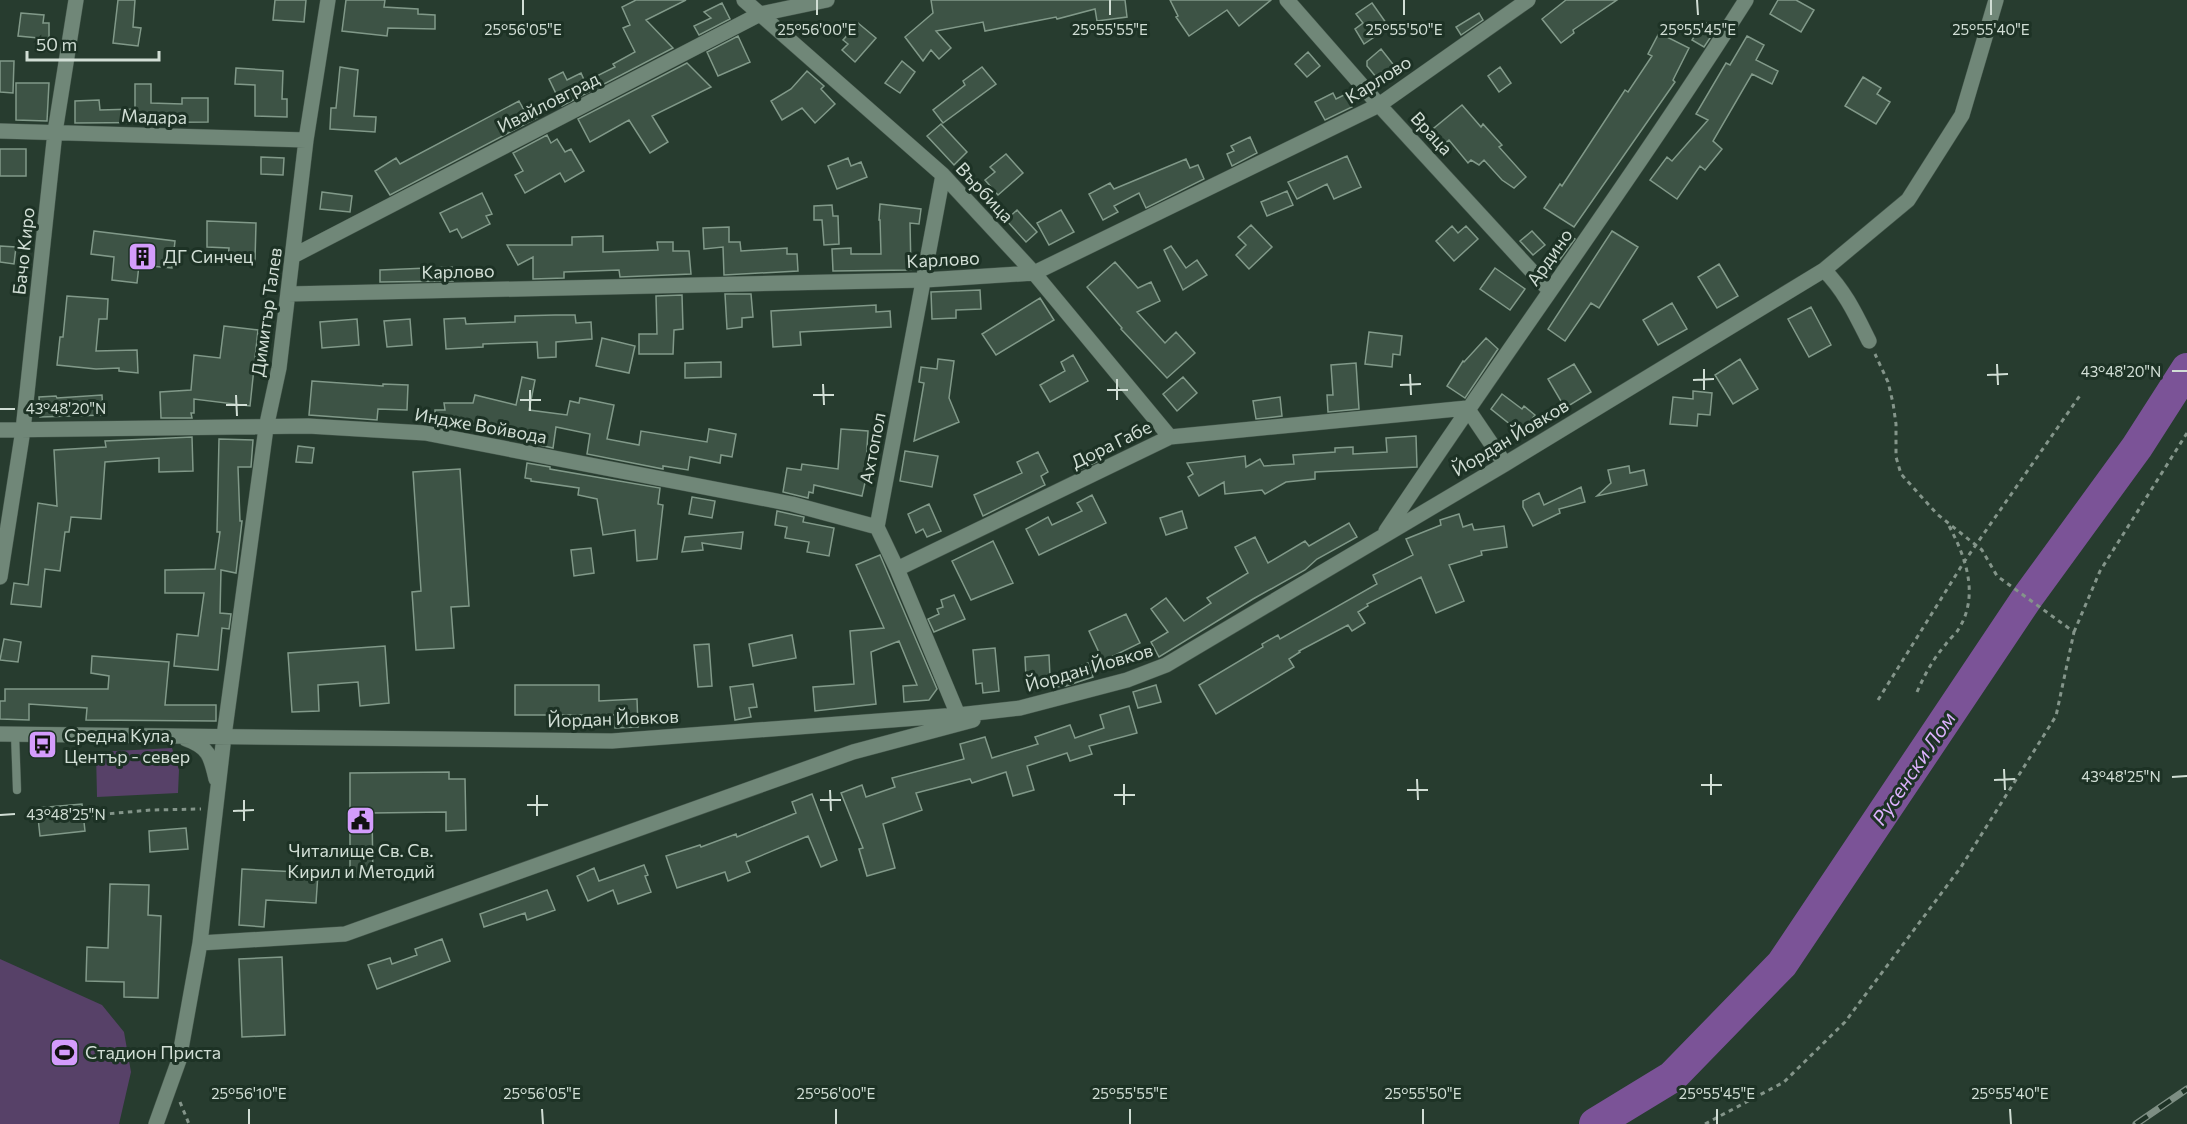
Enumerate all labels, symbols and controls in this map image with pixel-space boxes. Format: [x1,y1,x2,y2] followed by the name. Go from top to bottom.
[484,20,562,38] text: 25°56'05"E
[778,20,856,38] text: 25°56'00"E
[1072,20,1148,38] text: 25°55'55"E
[1365,20,1443,38] text: 25°55'50"E
[1660,20,1736,38] text: 25°55'45"E
[1952,20,2030,38] text: 25°55'40"E
[27,24,159,62] scale bar
[36,33,77,55] text: 50 m
[1341,50,1415,108] street label: Карлово
[493,67,603,137] street label: Ивайловград
[121,104,187,128] street label: Мадара
[1406,107,1458,159] street label: Враца
[952,157,1018,227] street label: Върбица
[7,206,39,296] street label: Бачо Киро
[1521,224,1577,290] street label: Ардино
[126,240,158,272] building icon: ДГ Синчец
[163,245,254,267] place label: ДГ Синчец
[246,246,286,378] street label: Димитър Талев
[906,246,980,272] street label: Карлово
[421,259,495,283] street label: Карлово
[2081,362,2161,380] text: 43°48'20"N
[1448,394,1572,480] street label: Йордан Йовков
[26,399,106,417] text: 43°48'20"N
[413,403,549,447] street label: Индже Войвода
[854,410,890,486] street label: Ахтопол
[1067,415,1155,473] street label: Дора Габе
[1023,638,1155,696] street label: Йордан Йовков
[547,705,679,731] street label: Йордан Йовков
[1866,707,1960,829] water label: Русенски Лом
[64,724,190,767] place label: Средна Кула, Център - север
[27,729,59,761] bus stop icon: Средна Кула, Център - север
[2081,767,2161,785] text: 43°48'25"N
[26,805,106,823] text: 43°48'25"N
[345,805,377,837] public building icon: Читалище Св. Св. Кирил и Методий
[287,839,435,882] place label: Читалище Св. Св. Кирил и Методий
[48,1036,80,1068] sports icon: Стадион Приста
[85,1041,221,1063] place label: Стадион Приста
[211,1084,287,1102] text: 25°56'10"E
[503,1084,581,1102] text: 25°56'05"E
[797,1084,875,1102] text: 25°56'00"E
[1092,1084,1168,1102] text: 25°55'55"E
[1384,1084,1462,1102] text: 25°55'50"E
[1679,1084,1755,1102] text: 25°55'45"E
[1971,1084,2049,1102] text: 25°55'40"E

